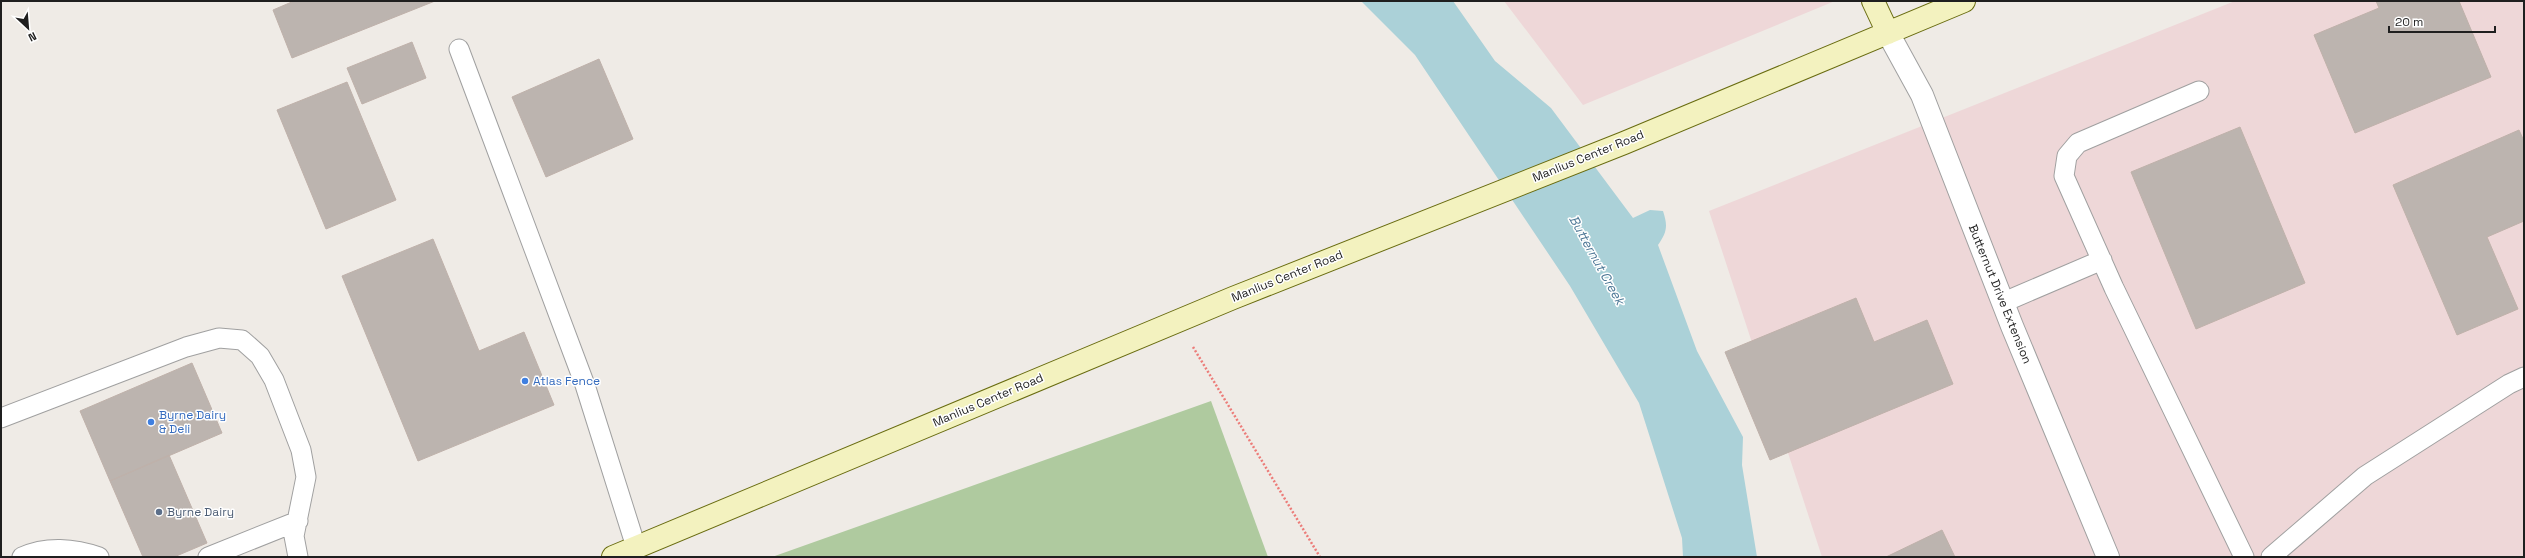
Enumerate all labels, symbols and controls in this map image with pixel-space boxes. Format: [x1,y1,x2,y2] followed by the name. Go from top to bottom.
[8,8,48,48] north arrow
[2389,8,2495,34] scale bar
[2395,14,2423,30] text: 20 m
[26,29,39,45] text: N
[1530,126,1646,186] street label: Manlius Center Road
[1565,212,1630,310] water label: Butternut Creek
[1965,222,2035,366] street label: Butternut Drive Extension
[1229,246,1345,306] street label: Manlius Center Road
[930,369,1046,431] street label: Manlius Center Road
[533,373,600,389] place label: Atlas Fence
[520,376,530,386] marker: Atlas Fence
[159,407,226,437] place label: Byrne Dairy & Deli
[146,417,156,427] marker: Byrne Dairy & Deli
[167,504,234,520] place label: Byrne Dairy
[154,507,164,517] marker: Byrne Dairy

